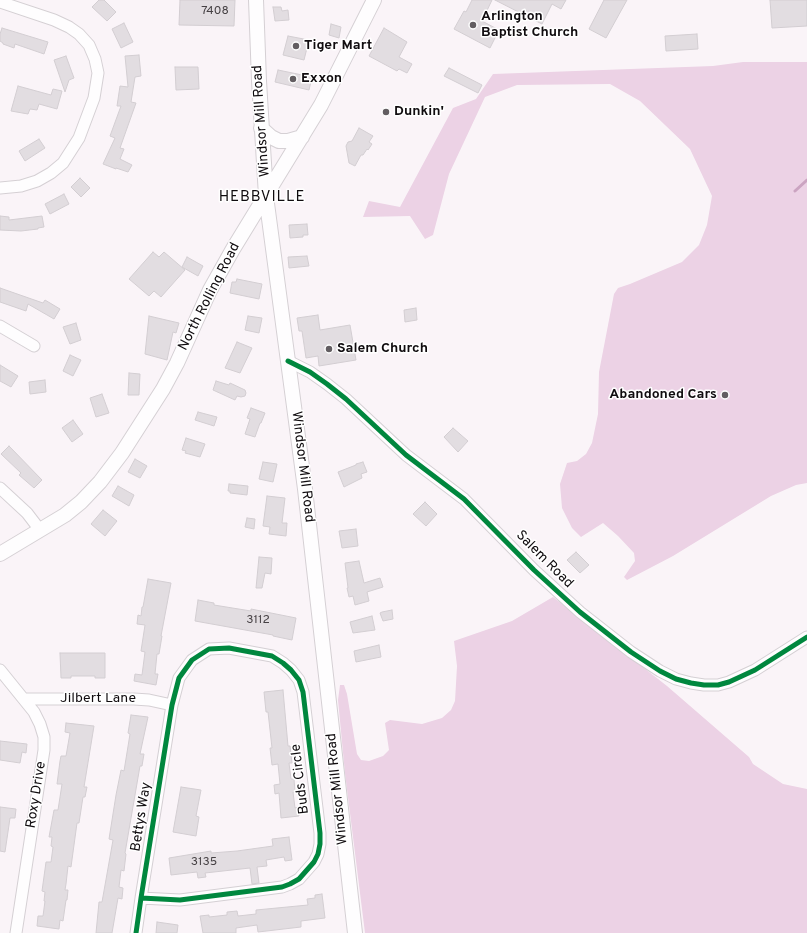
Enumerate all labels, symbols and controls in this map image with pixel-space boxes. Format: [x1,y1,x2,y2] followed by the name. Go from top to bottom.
[201,5,229,19] house number: 7408
[481,9,578,42] place label: Arlington Baptist Church
[468,20,478,30] marker: Arlington Baptist Church
[304,38,372,54] place label: Tiger Mart
[291,41,301,51] marker: Tiger Mart
[250,65,274,177] street label: Windsor Mill Road
[301,71,342,87] place label: Exxon
[288,74,298,84] marker: Exxon
[394,104,444,120] place label: Dunkin'
[381,107,391,117] marker: Dunkin'
[219,189,305,207] district label: HEBBVILLE
[176,240,244,354] street label: North Rolling Road
[337,341,428,357] place label: Salem Church
[324,344,334,354] marker: Salem Church
[609,387,717,403] place label: Abandoned Cars
[720,390,730,400] marker: Abandoned Cars
[287,410,317,524] street label: Windsor Mill Road
[512,528,576,592] street label: Salem Road
[246,614,270,628] house number: 3112
[60,691,136,707] street label: Jilbert Lane
[324,732,352,846] street label: Windsor Mill Road
[288,743,314,815] street label: Buds Circle
[23,760,51,830] street label: Roxy Drive
[128,781,156,853] street label: Bettys Way
[191,856,217,870] house number: 3135

